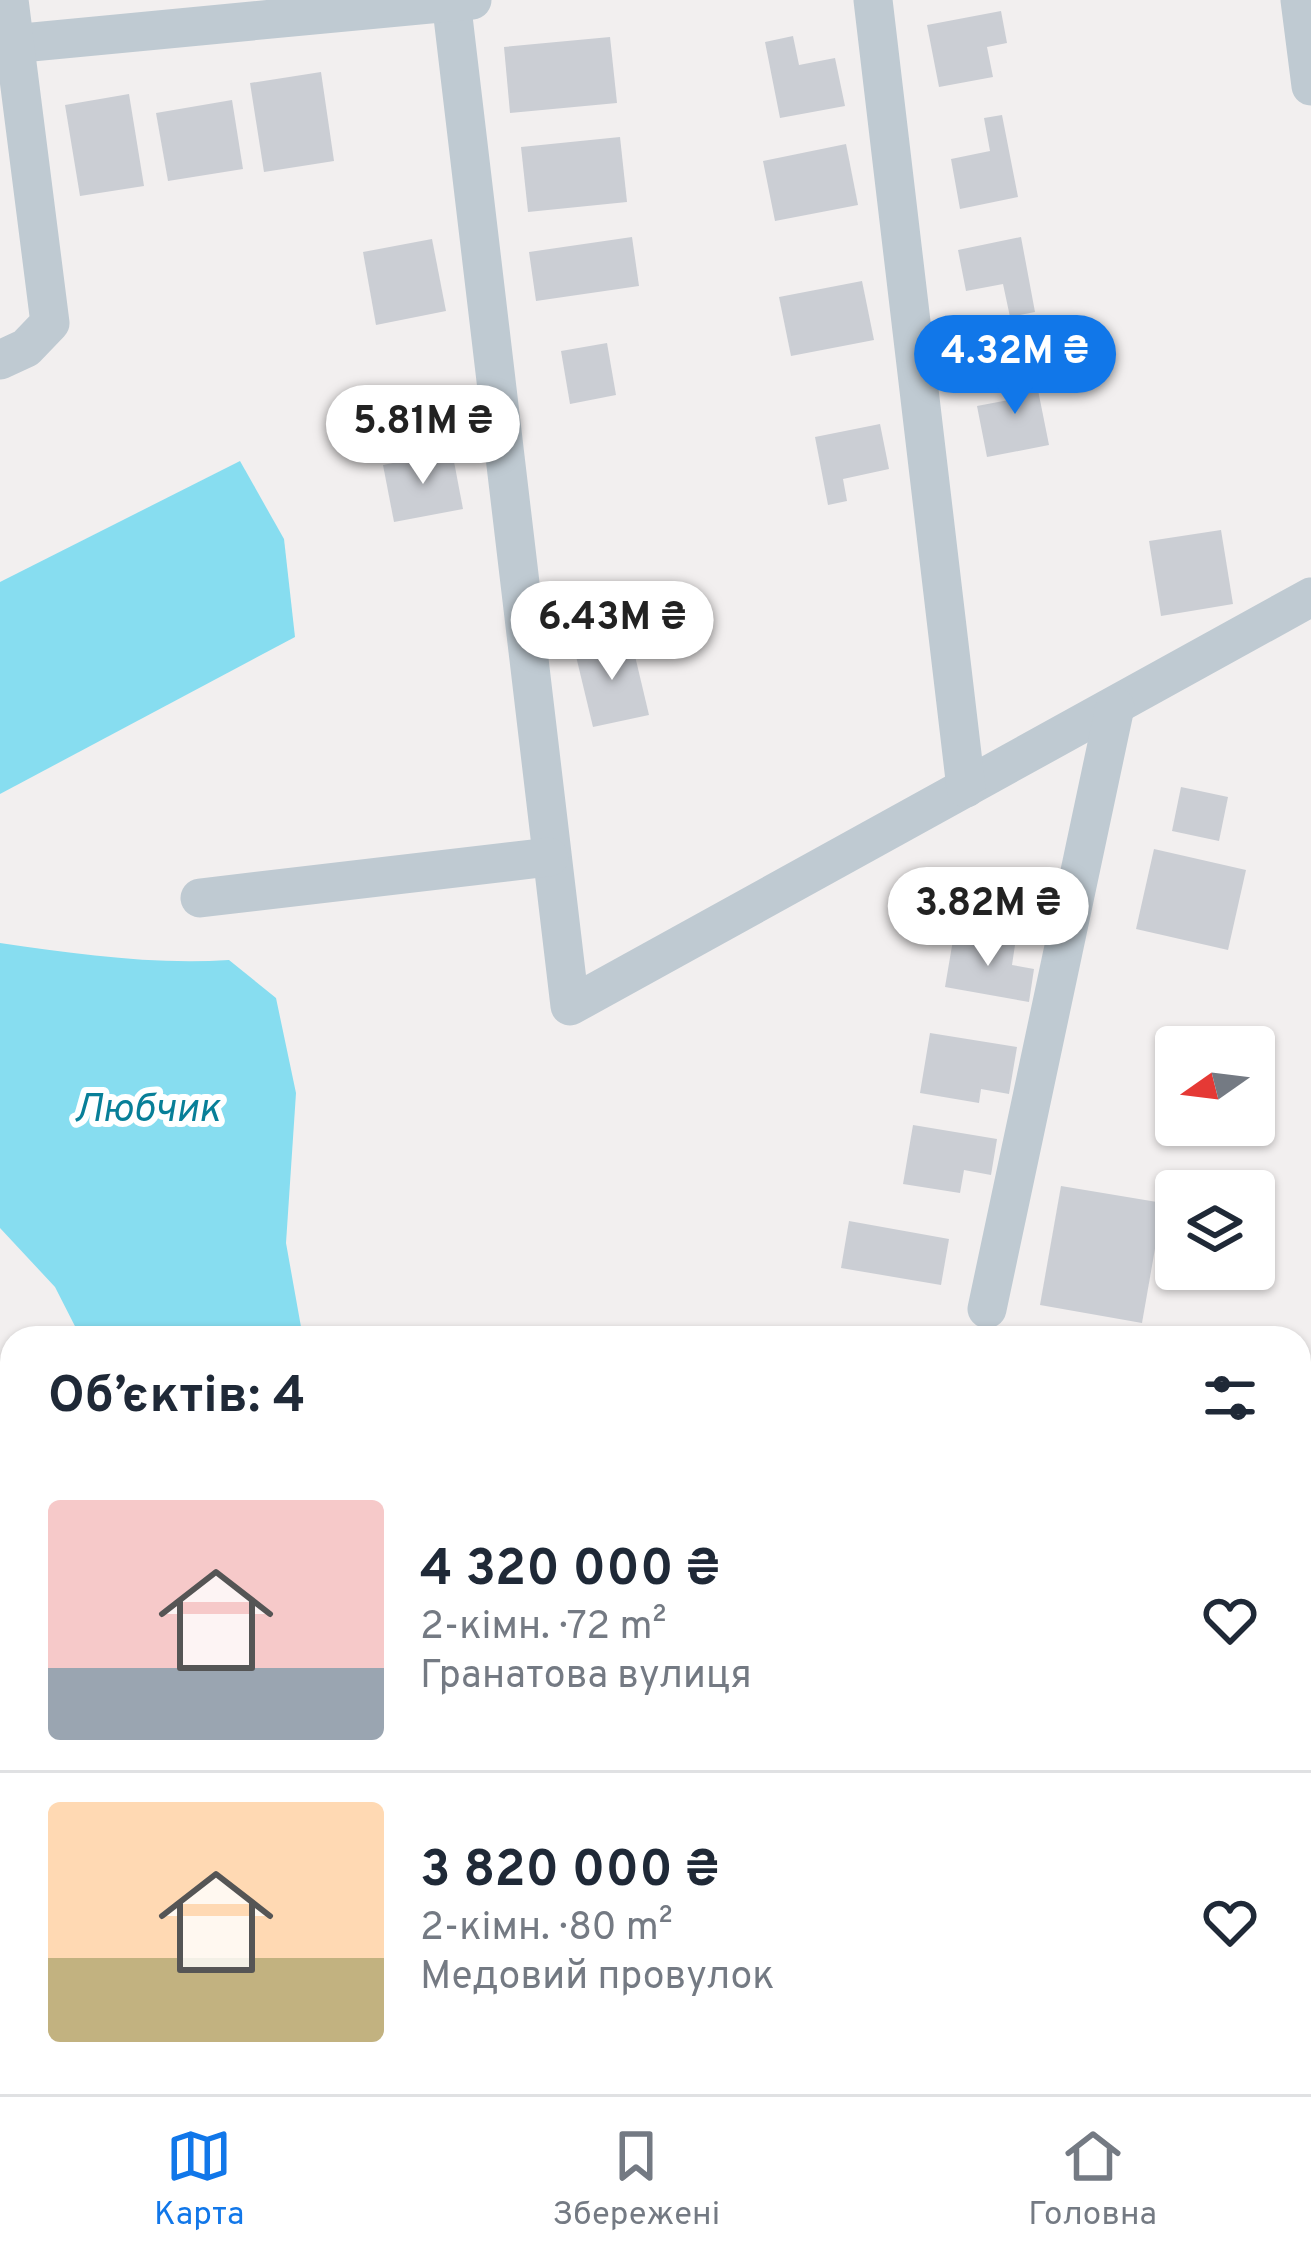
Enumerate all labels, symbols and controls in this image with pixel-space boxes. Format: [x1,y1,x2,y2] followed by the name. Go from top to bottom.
[904,315,1126,417] pin: 4.32M ₴
[941,329,1089,378] text: 4.32M ₴
[312,385,534,487] pin: 5.81M ₴
[353,399,493,448] text: 5.81M ₴
[501,581,723,683] pin: 6.43M ₴
[538,595,686,644] text: 6.43M ₴
[877,867,1099,969] pin: 3.82M ₴
[915,881,1061,930] text: 3.82M ₴
[1155,1026,1275,1146] north arrow
[1155,1026,1275,1290] map controls
[74,1087,221,1136] water label: Любчик
[1155,1170,1275,1290] button: layers
[1197,1365,1263,1431] icon: filters
[48,1366,306,1431] text: Об’єктів: 4
[420,1539,720,1604] text: 4 320 000 ₴
[144,1548,288,1692] icon: home
[1197,1587,1263,1653] icon: heart
[420,1604,667,1653] text: 2-кімн. · 72 m²
[420,1653,752,1702] text: Гранатова вулиця
[420,1840,719,1905] text: 3 820 000 ₴
[144,1850,288,1994] icon: home
[1197,1889,1263,1955] icon: heart
[420,1905,673,1954] text: 2-кімн. · 80 m²
[420,1954,775,2003] text: Медовий провулок
[154,2123,244,2237] tab: Карта
[553,2123,720,2237] tab: Збережені
[1028,2123,1157,2237] tab: Головна

